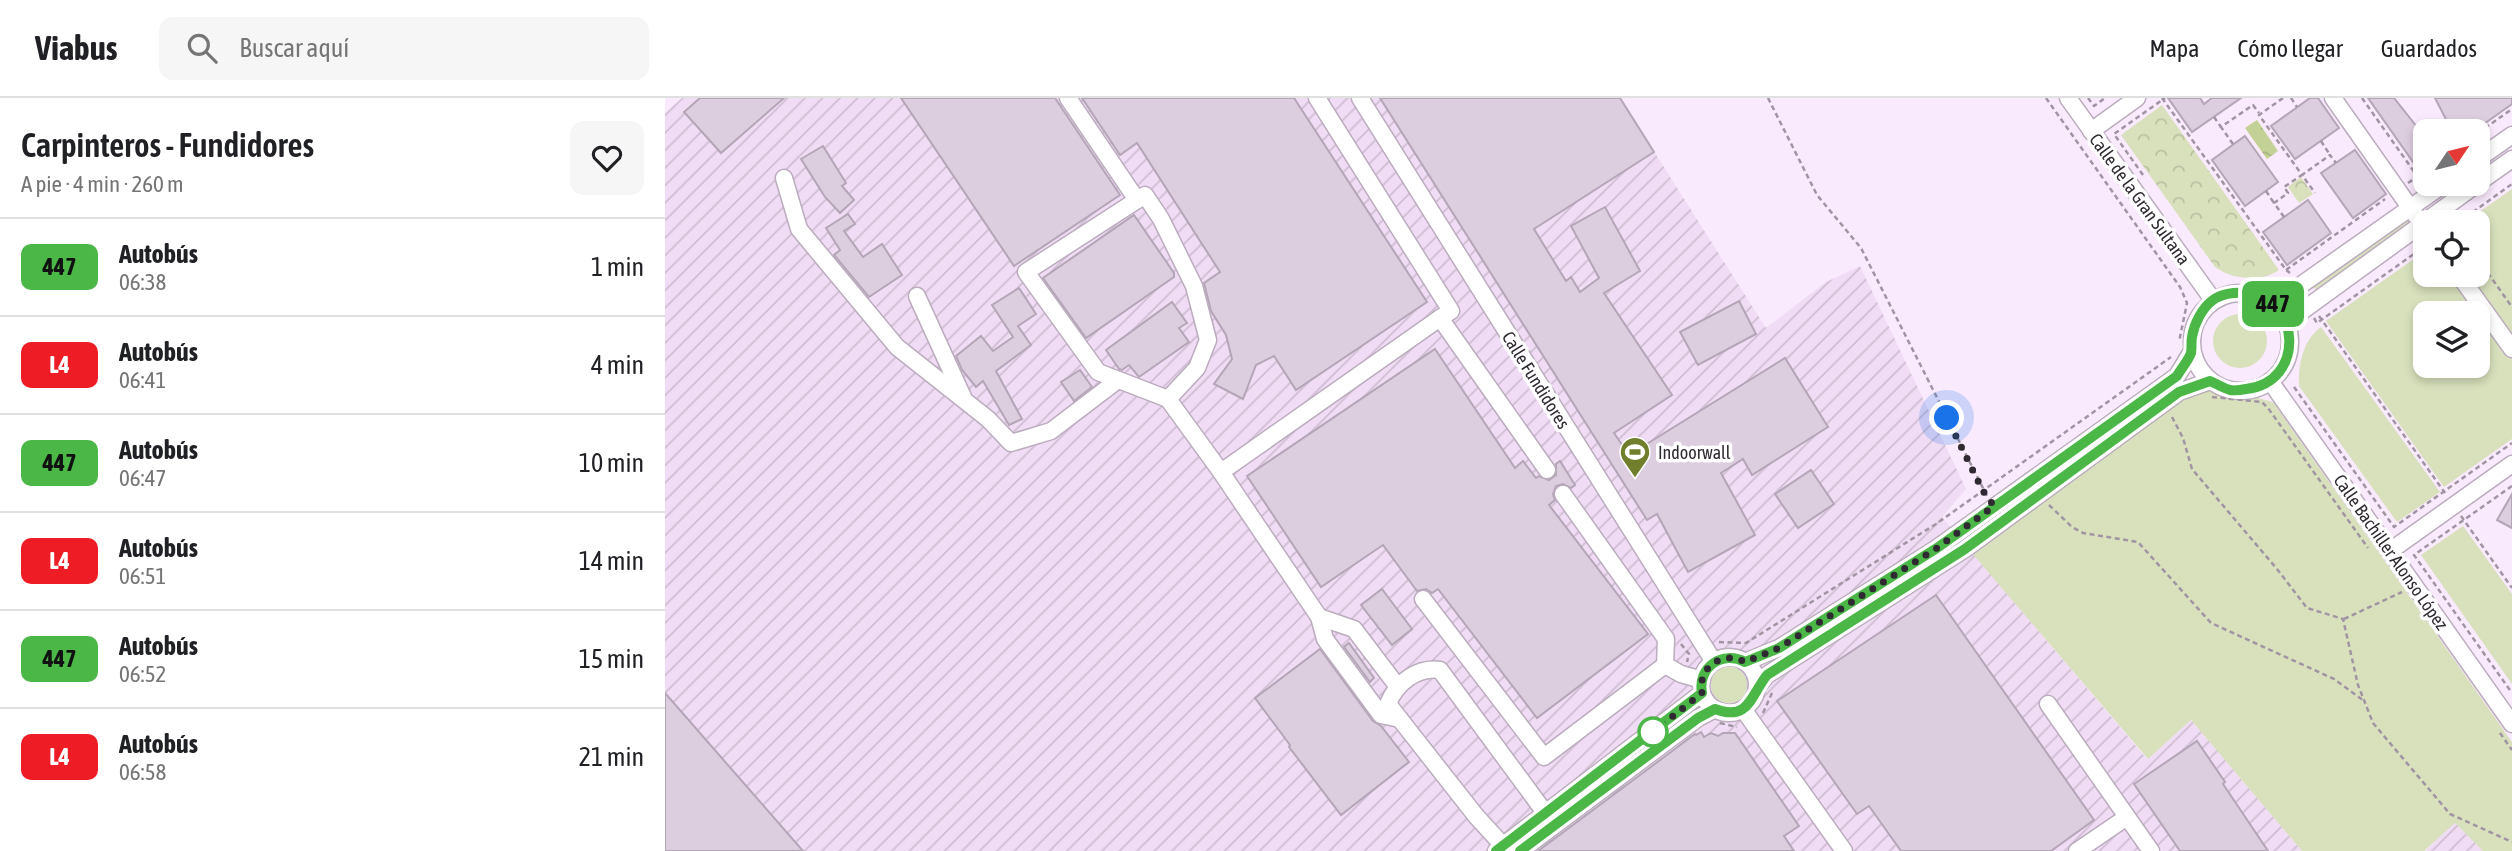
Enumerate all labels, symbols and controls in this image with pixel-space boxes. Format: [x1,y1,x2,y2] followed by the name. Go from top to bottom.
[159,17,649,80] search box
[35,29,117,67] text: Viabus
[183,29,221,67] icon: search
[239,33,349,63] text: Buscar aquí
[2150,35,2199,62] text: Mapa
[2237,35,2343,62] text: Cómo llegar
[2381,35,2477,62] text: Guardados
[2413,119,2490,196] north arrow
[2413,119,2490,378] map controls
[570,121,644,195] button: heart
[21,126,314,164] text: Carpinteros - Fundidores
[2085,129,2195,269] street label: Calle de la Gran Sultana
[21,171,184,197] text: A pie · 4 min · 260 m
[2413,210,2490,287] button: locate
[119,239,198,269] text: Autobús
[591,252,644,282] text: 1 min
[43,253,76,280] text: 447
[119,269,166,295] text: 06:38
[2233,281,2313,327] line badge: 447
[2256,290,2290,317] text: 447
[2413,301,2490,378] button: layers
[1498,328,1574,432] street label: Calle Fundidores
[119,337,198,367] text: Autobús
[591,350,644,380] text: 4 min
[49,351,70,378] text: L4
[119,367,166,393] text: 06:41
[1929,400,1964,435] your location
[119,435,198,465] text: Autobús
[1618,435,1652,479] sports icon: Indoorwall
[1658,442,1731,463] place label: Indoorwall
[579,448,644,478] text: 10 min
[43,449,76,476] text: 447
[119,465,166,491] text: 06:47
[2329,470,2453,634] street label: Calle Bachiller Alonso López
[119,533,198,563] text: Autobús
[579,546,644,576] text: 14 min
[49,547,70,574] text: L4
[119,563,166,589] text: 06:51
[119,631,198,661] text: Autobús
[579,644,644,674] text: 15 min
[43,645,76,672] text: 447
[119,661,166,687] text: 06:52
[1638,717,1668,747] unlabelled marker
[119,729,198,759] text: Autobús
[579,742,644,772] text: 21 min
[49,743,70,770] text: L4
[119,759,166,785] text: 06:58

